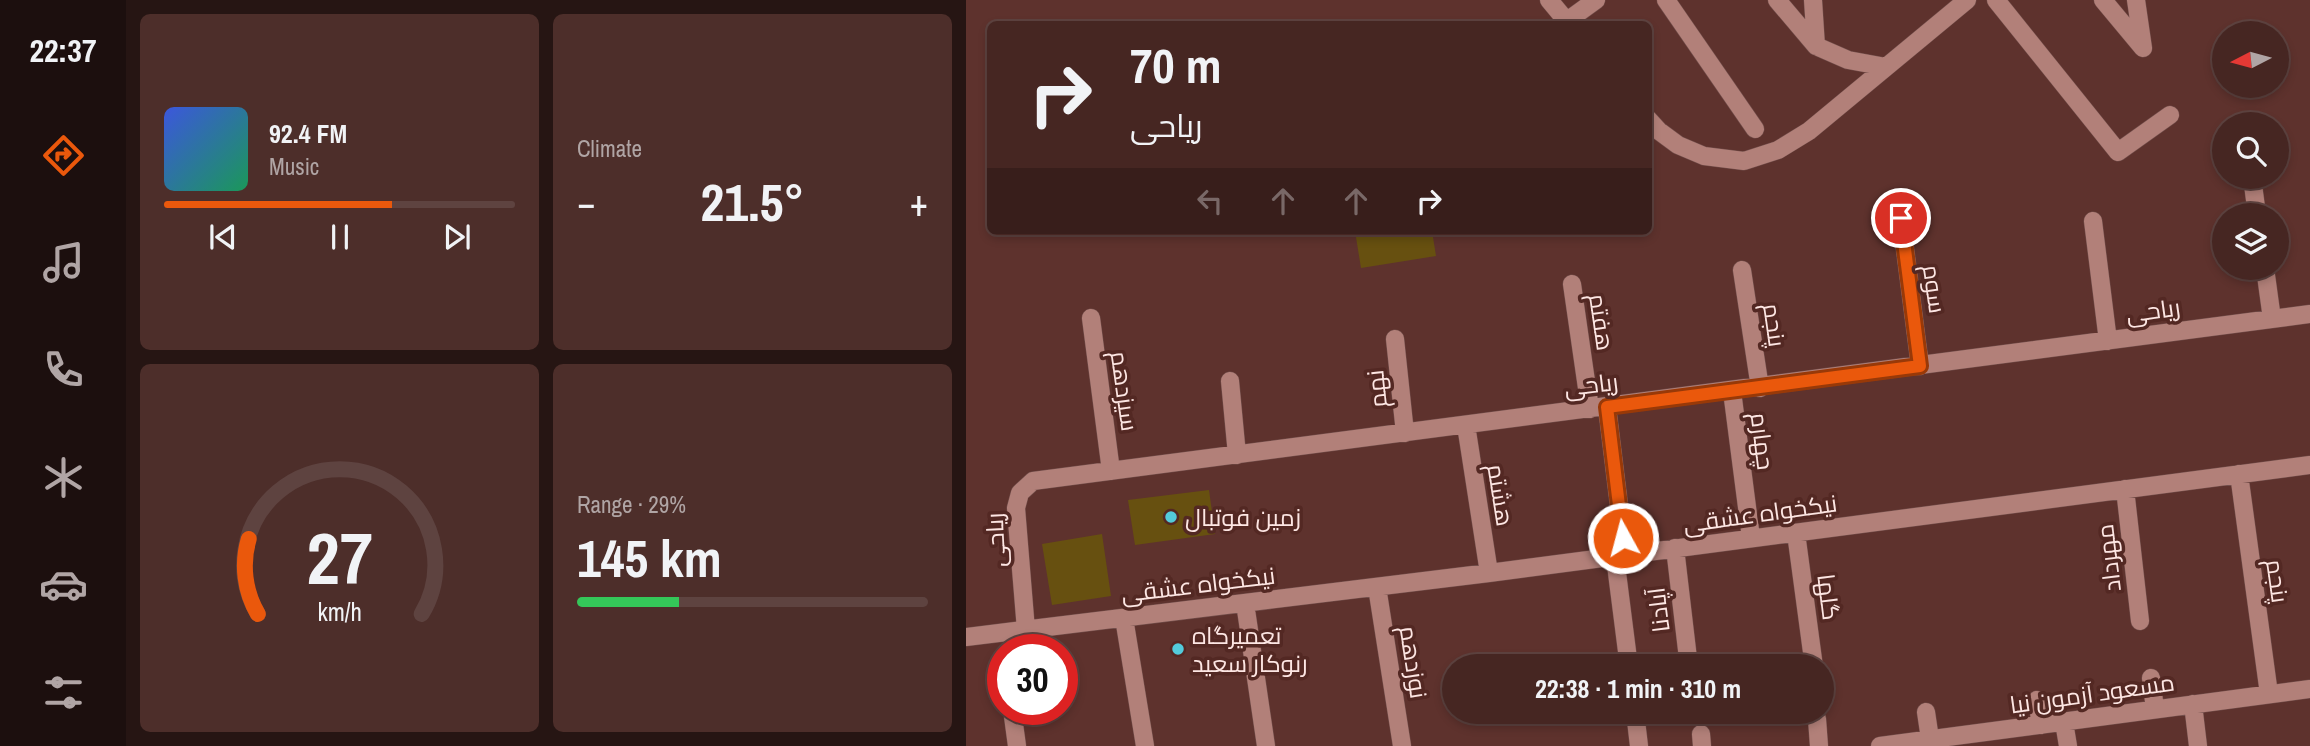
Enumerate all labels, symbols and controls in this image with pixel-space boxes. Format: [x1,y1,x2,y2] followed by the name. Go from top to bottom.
[2212,21,2289,98] north arrow
[2212,21,2289,280] map controls
[29,29,97,72] text: 22:37
[1130,32,1222,98] text: 70 m
[1015,49,1106,140] icon: right
[1130,104,1202,147] text: ریاحی
[2212,112,2289,189] button: search
[269,116,347,151] text: 92.4 FM
[39,131,88,180] icon: directions
[577,133,642,164] text: Climate
[269,151,319,182] text: Music
[701,167,804,237] text: 21.5°
[577,177,595,228] text: −
[910,177,928,228] text: +
[1191,182,1229,220] icon: left
[1264,182,1302,220] icon: ahead
[1337,182,1375,220] icon: ahead
[1410,182,1448,220] icon: right
[1871,188,1931,248] pin
[1882,199,1920,237] icon: arrive
[2212,203,2289,280] button: layers
[204,218,242,256] icon: previous
[321,218,359,256] icon: pause
[438,218,476,256] icon: next
[39,238,88,287] icon: music
[1915,263,1954,316] street label: سوم
[2124,290,2182,330] street label: ریاحی
[1581,291,1622,353] street label: هفتم
[1755,301,1794,350] street label: پنجم
[39,345,88,394] icon: phone
[1103,349,1146,433] street label: سیزدهم
[1562,365,1620,403] street label: ریاحی
[1358,368,1395,410] street label: نهم
[1743,410,1782,472] street label: چهارم
[39,453,88,502] icon: climate
[1479,462,1522,529] street label: هشتم
[1681,486,1839,540] street label: نیکخواه عشقی
[577,489,686,520] text: Range · 29%
[1185,501,1301,533] place label: زمین فوتبال
[1586,501,1660,575] position arrow
[306,509,373,607] text: 27
[1163,509,1179,525] marker: زمین فوتبال
[978,512,1012,568] street label: ریاحی
[2088,522,2128,594] street label: مهرداد
[577,523,722,593] text: 145 km
[2258,557,2297,606] street label: پنجم
[1119,559,1277,609] street label: نیکخواه عشقی
[39,560,88,609] icon: car
[1810,572,1848,622] street label: گلها
[1639,585,1678,634] street label: آپادنا
[317,595,362,629] text: km/h
[1192,619,1307,679] place label: تعمیرگاه رنوکار سعید
[1391,623,1436,701] street label: نوزدهم
[987,634,1078,725] speed limit sign: 30
[1170,641,1186,657] marker: تعمیرگاه رنوکار سعید
[2007,666,2177,720] street label: مسعود آزمون نیا
[39,668,88,717] icon: filters
[1535,671,1741,706] text: 22:38 · 1 min · 310 m

